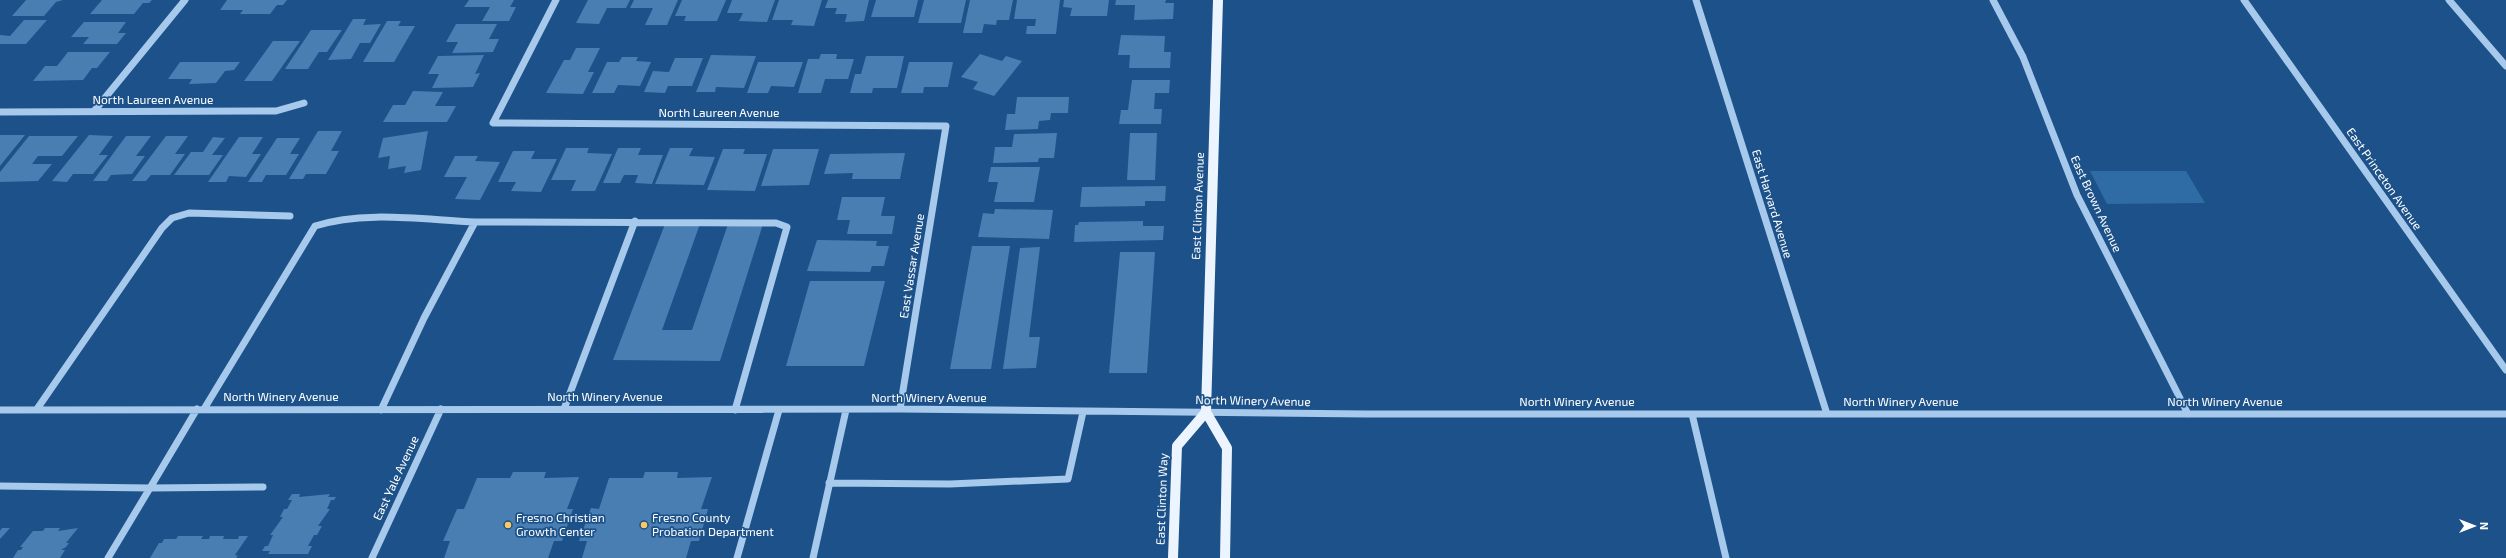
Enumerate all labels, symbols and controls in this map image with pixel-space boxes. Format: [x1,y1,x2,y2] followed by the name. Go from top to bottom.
[92,92,214,106] street label: North Laureen Avenue
[658,105,780,119] street label: North Laureen Avenue
[2344,125,2425,232] street label: East Princeton Avenue
[1750,148,1796,260] street label: East Harvard Avenue
[1188,152,1206,260] street label: East Clinton Avenue
[2068,153,2125,254] street label: East Brown Avenue
[896,212,926,319] street label: East Vassar Avenue
[223,389,339,403] street label: North Winery Avenue
[547,389,663,403] street label: North Winery Avenue
[871,390,987,404] street label: North Winery Avenue
[1195,392,1311,408] street label: North Winery Avenue
[1519,394,1635,408] street label: North Winery Avenue
[1843,394,1959,408] street label: North Winery Avenue
[2167,394,2283,408] street label: North Winery Avenue
[369,433,421,522] street label: East Yale Avenue
[1152,452,1170,545] street label: East Clinton Way
[2454,506,2494,546] north arrow
[516,510,605,538] place label: Fresno Christian Growth Center
[652,510,774,538] place label: Fresno County Probation Department
[503,520,513,530] marker: Fresno Christian Growth Center
[639,520,649,530] marker: Fresno County Probation Department
[2478,522,2491,530] text: N

